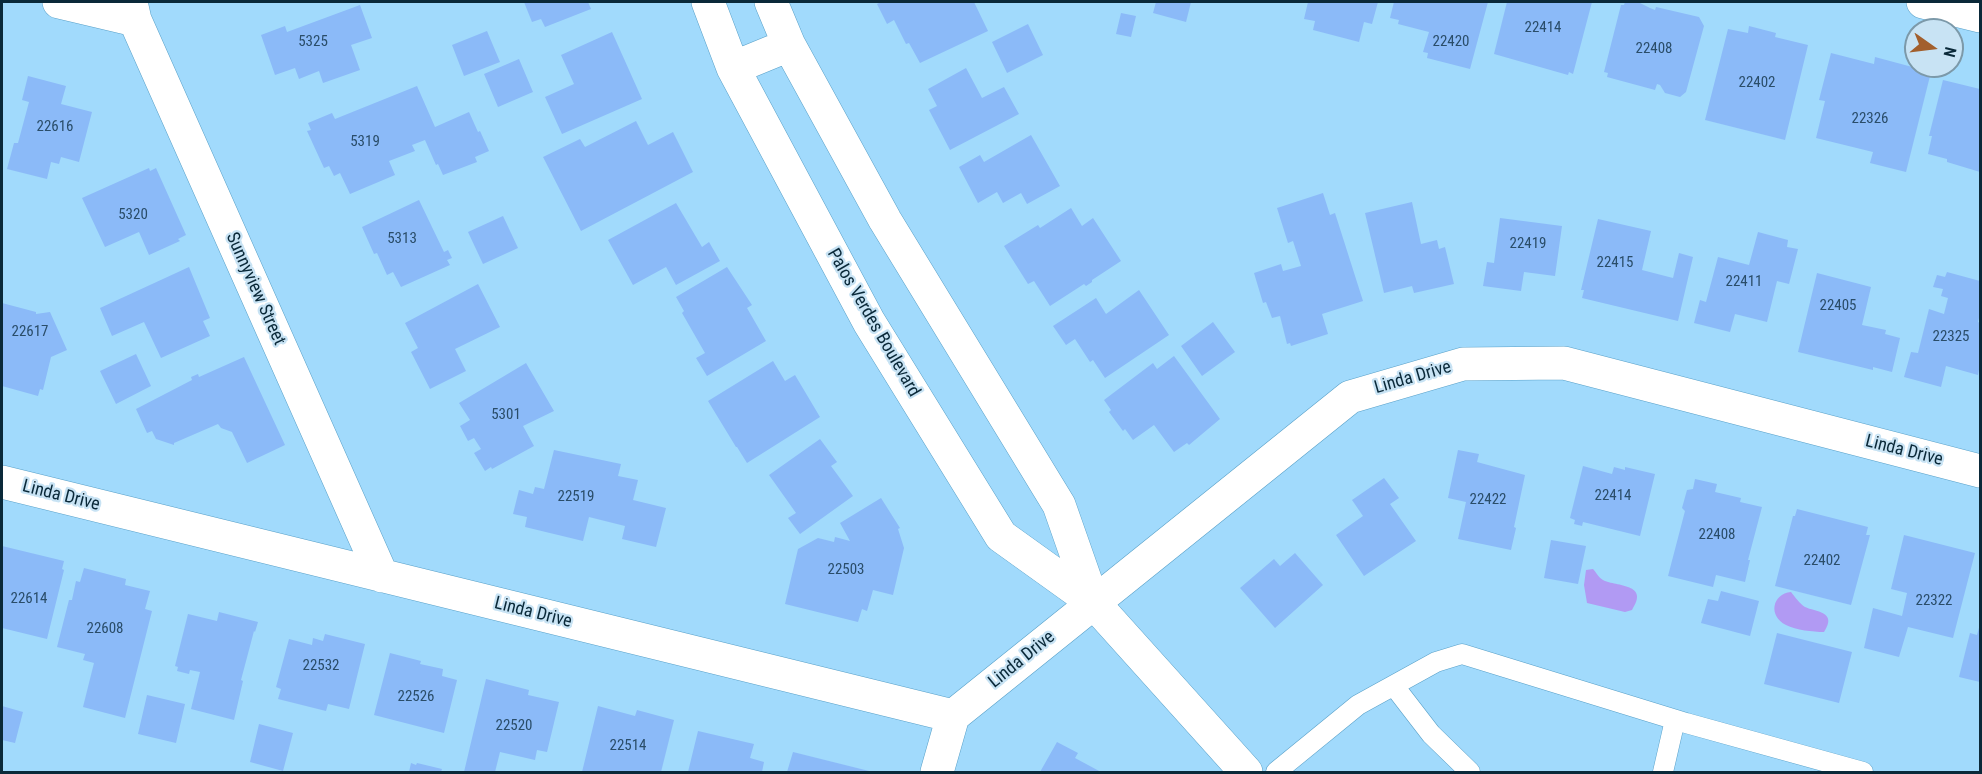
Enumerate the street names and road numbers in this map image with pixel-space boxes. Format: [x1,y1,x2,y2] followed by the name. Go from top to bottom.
[220,229,290,349] street label: Sunnyview Street
[822,245,924,401] street label: Palos Verdes Boulevard
[1372,357,1454,399] street label: Linda Drive
[1863,431,1945,471] street label: Linda Drive
[20,476,102,516] street label: Linda Drive
[492,593,574,633] street label: Linda Drive
[985,627,1059,693] street label: Linda Drive

